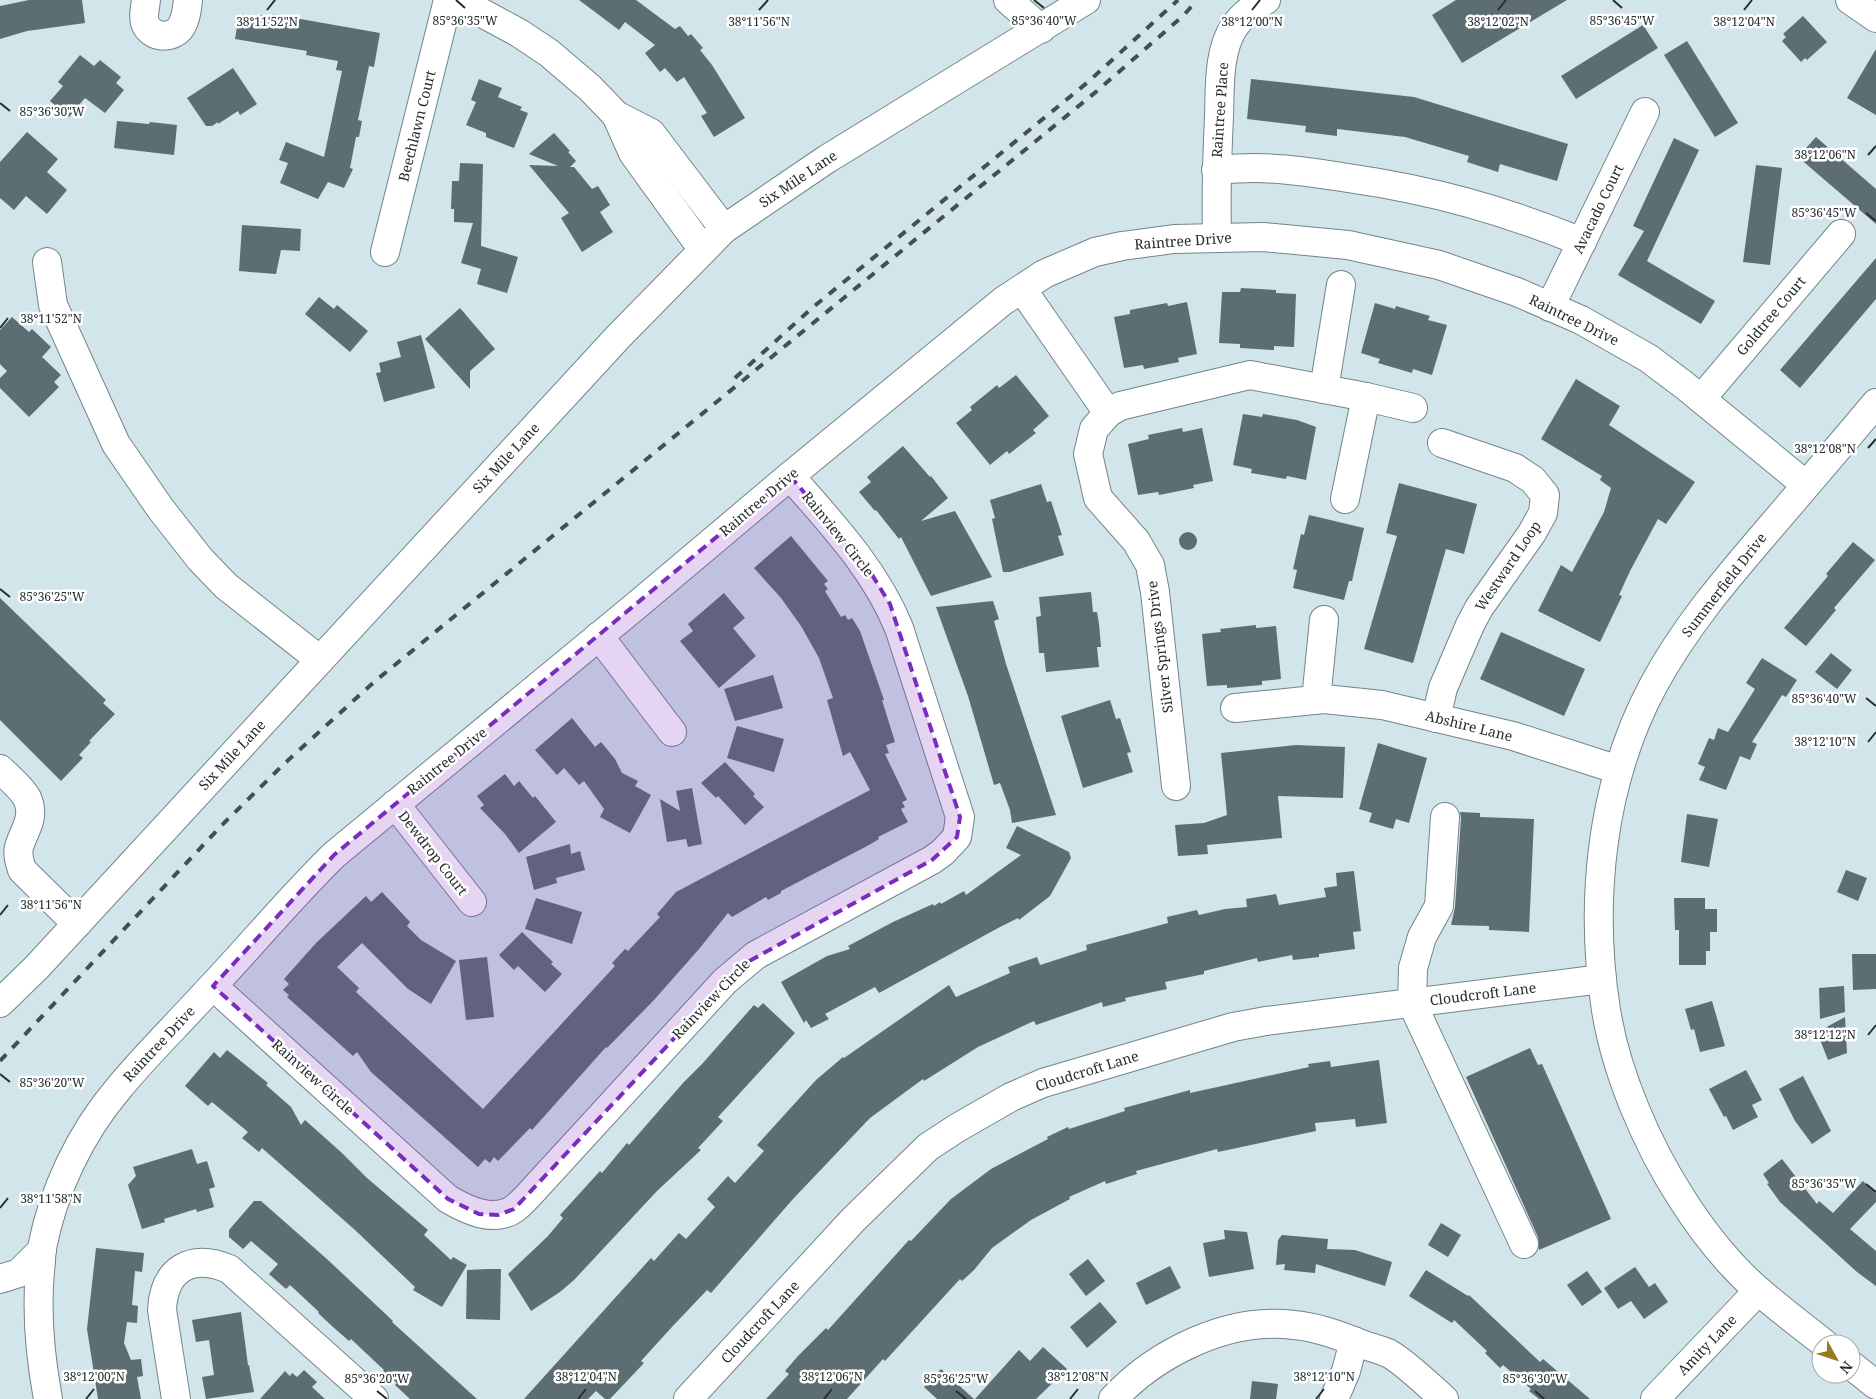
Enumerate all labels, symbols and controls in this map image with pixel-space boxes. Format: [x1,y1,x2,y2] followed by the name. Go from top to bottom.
[432,12,498,29] text: 85°36'35"W
[1011,12,1077,29] text: 85°36'40"W
[1589,12,1655,29] text: 85°36'45"W
[236,13,298,30] text: 38°11'52"N
[728,13,790,30] text: 38°11'56"N
[1221,13,1283,30] text: 38°12'00"N
[1467,13,1529,30] text: 38°12'02"N
[1713,13,1775,30] text: 38°12'04"N
[1207,62,1232,158] street label: Raintree Place
[394,68,440,183] street label: Beechlawn Court
[19,103,85,120] text: 85°36'30"W
[755,146,840,212] street label: Six Mile Lane
[1794,146,1856,163] text: 38°12'06"N
[1568,161,1627,257] street label: Avacado Court
[1791,204,1857,221] text: 85°36'45"W
[1134,228,1232,253] street label: Raintree Drive
[1732,272,1810,359] street label: Goldtree Court
[1526,290,1622,349] street label: Raintree Drive
[20,310,82,327] text: 38°11'52"N
[468,418,543,497] street label: Six Mile Lane
[1794,440,1856,457] text: 38°12'08"N
[715,463,802,540] street label: Raintree Drive
[798,487,879,580] street label: Rainview Circle
[1470,517,1545,614] street label: Westward Loop
[1677,529,1770,641] street label: Summerfield Drive
[1142,580,1177,714] street label: Silver Springs Drive
[19,588,85,605] text: 85°36'25"W
[1791,690,1857,707] text: 85°36'40"W
[1424,706,1515,745] street label: Abshire Lane
[194,715,269,794] street label: Six Mile Lane
[403,723,491,799] street label: Raintree Drive
[1794,733,1856,750] text: 38°12'10"N
[394,807,472,899] street label: Dewdrop Court
[20,896,82,913] text: 38°11'56"N
[667,954,754,1043] street label: Rainview Circle
[1429,978,1537,1009] street label: Cloudcroft Lane
[118,1001,199,1086] street label: Raintree Drive
[1794,1026,1856,1043] text: 38°12'12"N
[268,1035,359,1119] street label: Rainview Circle
[1033,1046,1141,1095] street label: Cloudcroft Lane
[19,1074,85,1091] text: 85°36'20"W
[1791,1175,1857,1192] text: 85°36'35"W
[20,1190,82,1207] text: 38°11'58"N
[716,1276,803,1367] street label: Cloudcroft Lane
[1673,1310,1740,1379] street label: Amity Lane
[1811,1334,1861,1384] north arrow
[1836,1357,1857,1378] text: N
[63,1368,125,1385] text: 38°12'00"N
[555,1368,617,1385] text: 38°12'04"N
[801,1368,863,1385] text: 38°12'06"N
[1047,1368,1109,1385] text: 38°12'08"N
[1293,1368,1355,1385] text: 38°12'10"N
[344,1370,410,1387] text: 85°36'20"W
[923,1370,989,1387] text: 85°36'25"W
[1502,1370,1568,1387] text: 85°36'30"W

